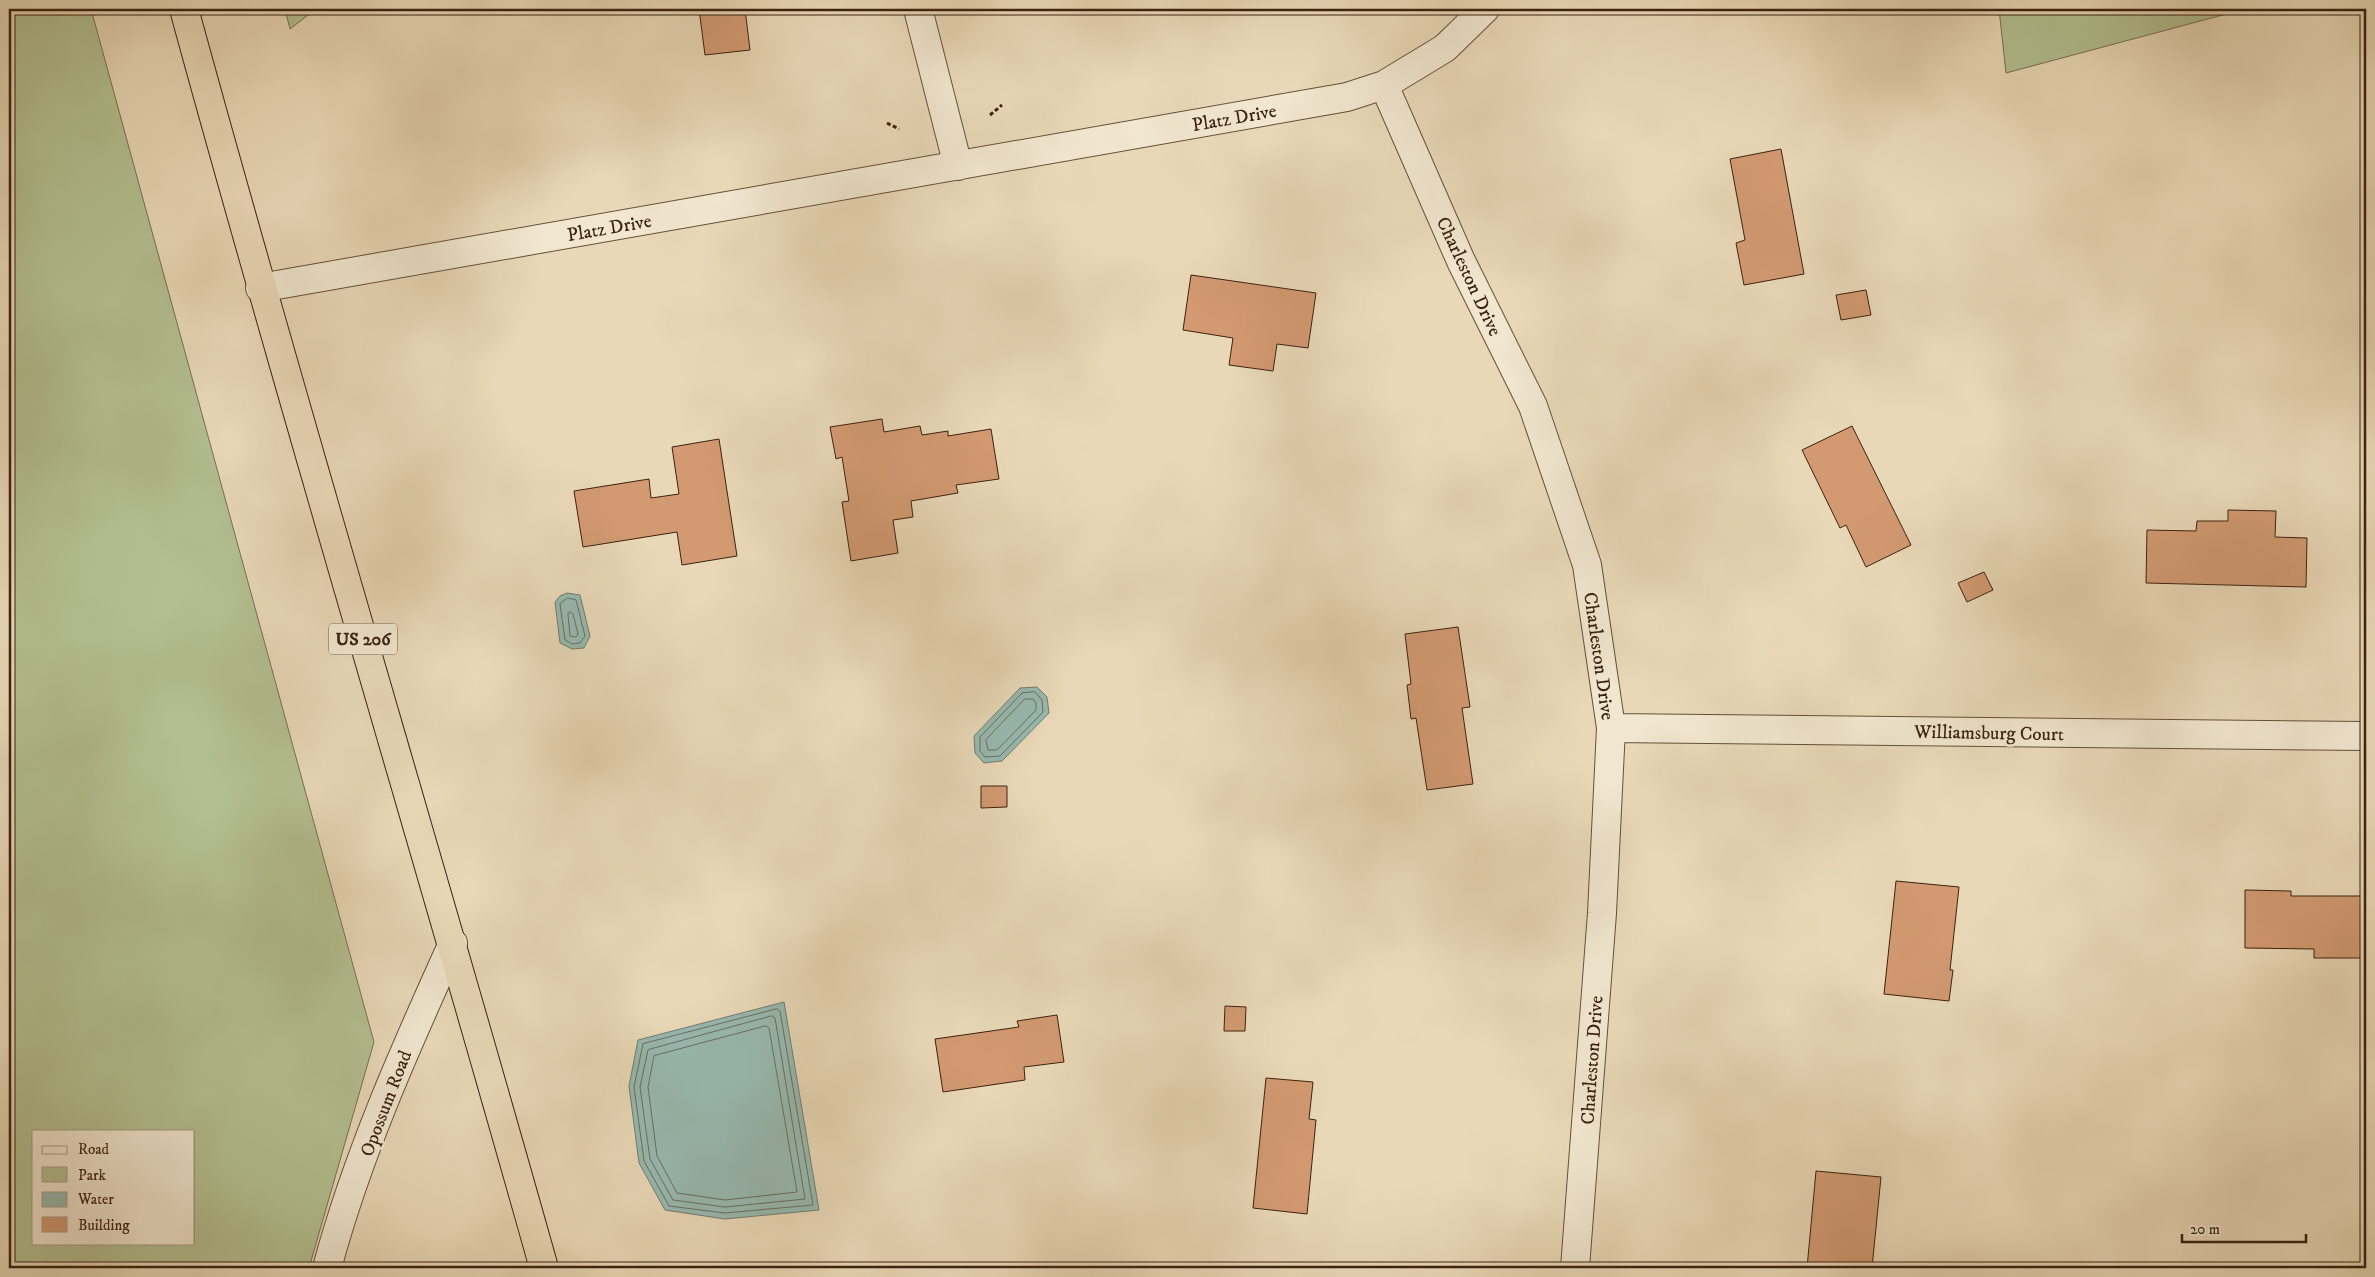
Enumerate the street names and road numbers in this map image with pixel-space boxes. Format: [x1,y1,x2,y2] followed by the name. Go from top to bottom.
[1190,100,1278,137] street label: Platz Drive
[565,210,653,247] street label: Platz Drive
[1431,213,1506,340] street label: Charleston Drive
[1578,591,1619,722] street label: Charleston Drive
[329,624,397,654] road number: US 206
[1913,721,2064,746] street label: Williamsburg Court
[1577,995,1608,1125] street label: Charleston Drive
[356,1047,417,1160] street label: Opossum Road

